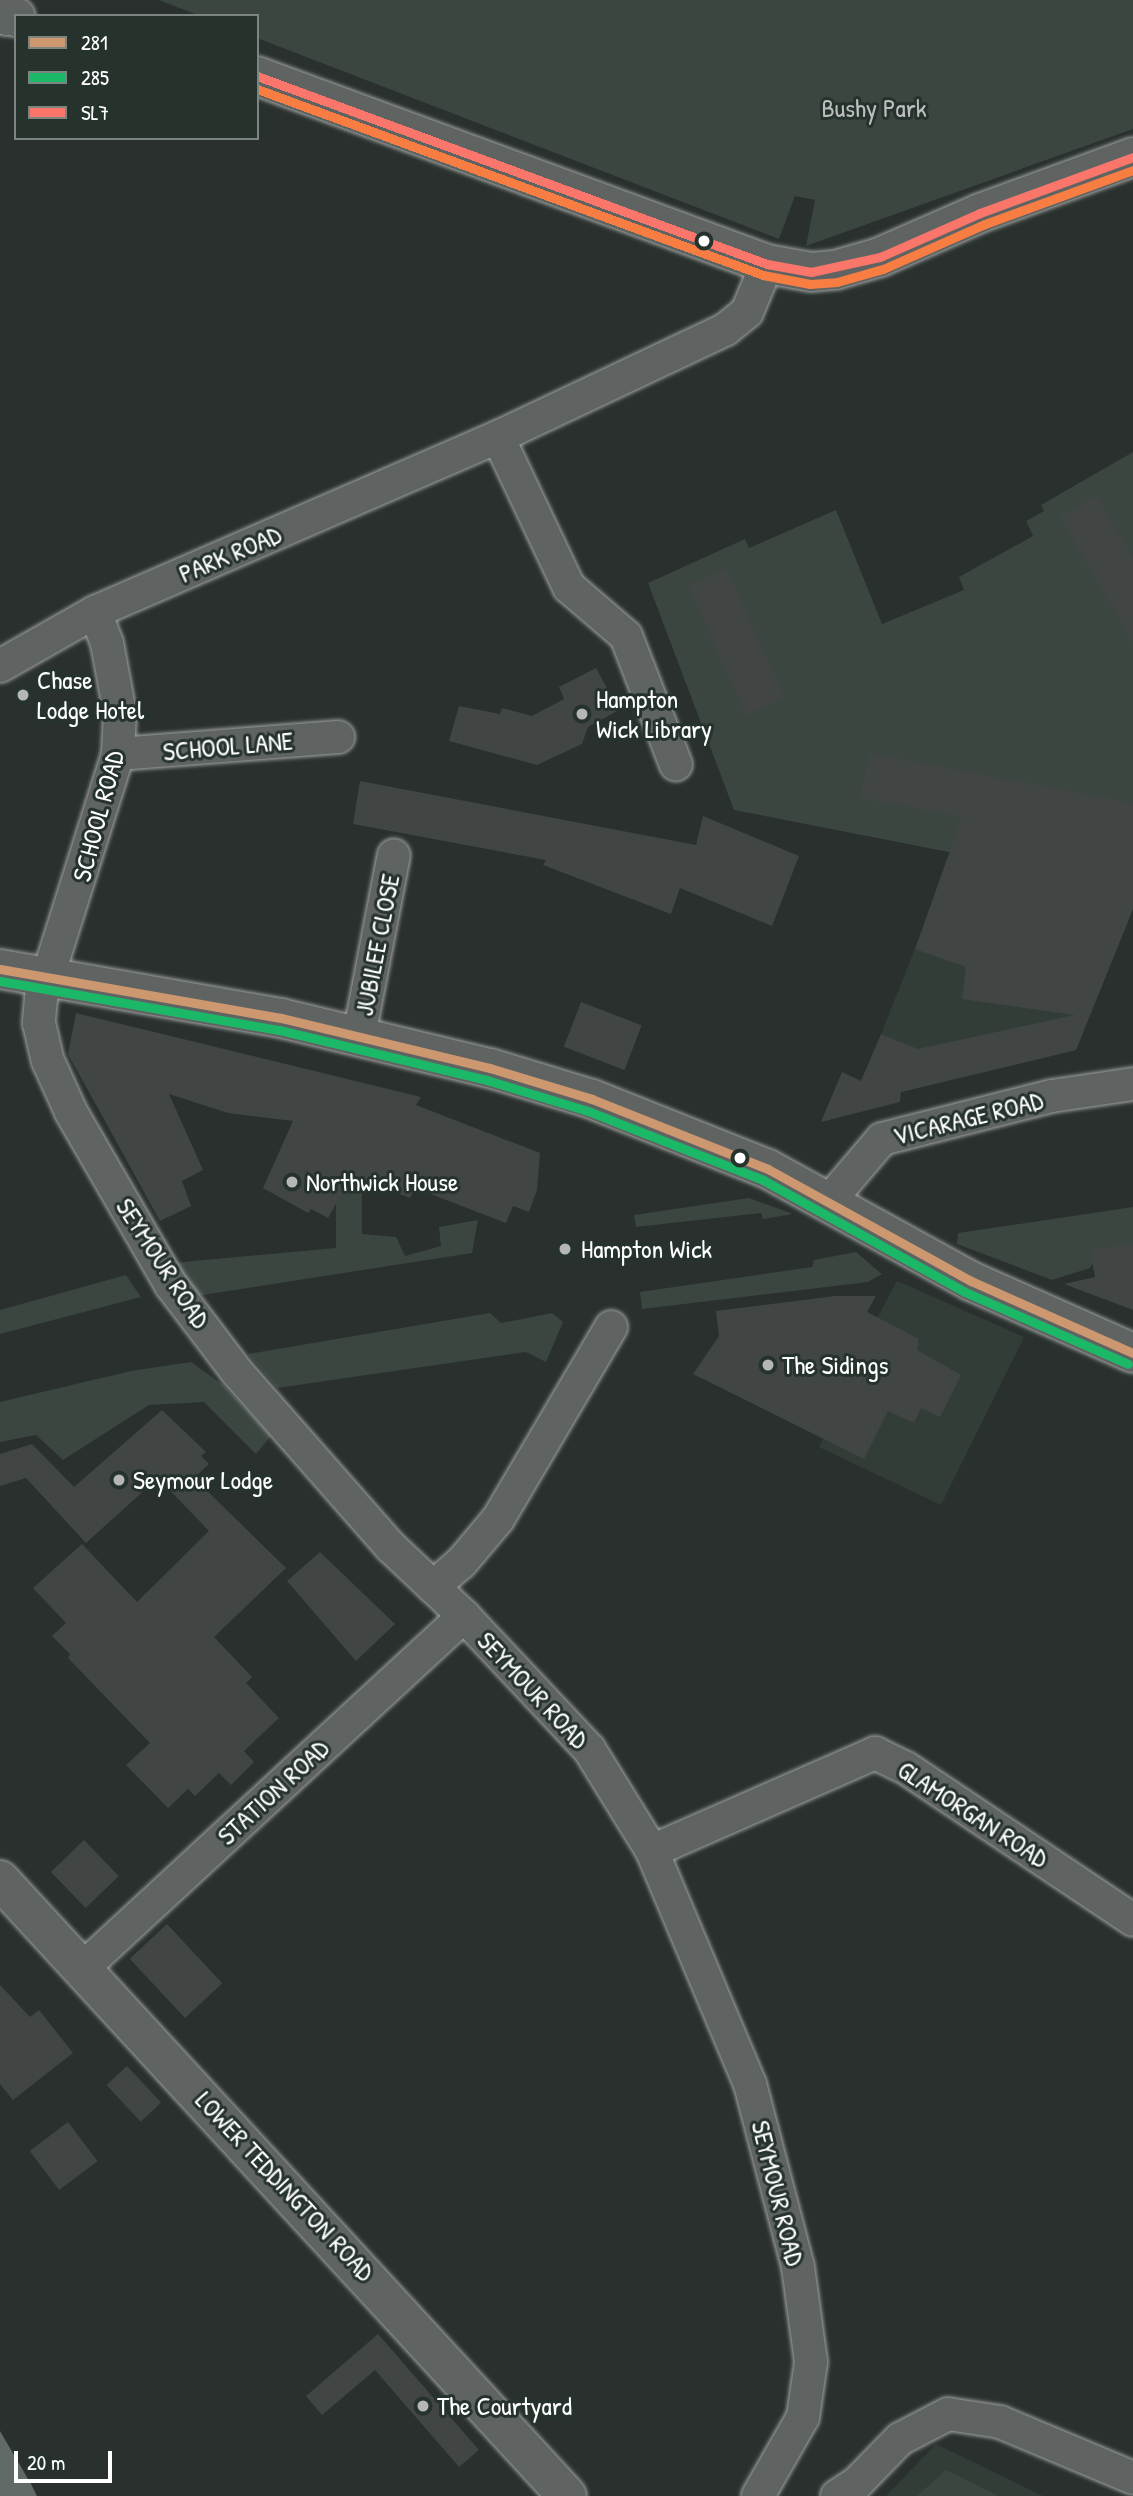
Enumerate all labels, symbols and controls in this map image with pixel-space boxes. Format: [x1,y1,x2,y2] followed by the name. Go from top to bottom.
[14,14,259,140] legend
[81,28,108,57] text: 281
[81,63,109,92] text: 285
[822,92,926,124] park label: Bushy Park
[81,98,109,127] text: SL7
[697,234,711,248] unlabelled marker
[174,519,286,589] street label: PARK ROAD
[37,664,144,726] place label: Chase Lodge Hotel
[596,683,712,744] place label: Hampton Wick Library
[15,687,31,703] marker: Chase Lodge Hotel
[574,706,590,722] marker: Hampton Wick Library
[162,725,294,767] street label: SCHOOL LANE
[66,747,130,885] street label: SCHOOL ROAD
[348,872,406,1018] street label: JUBILEE CLOSE
[890,1084,1046,1152] street label: VICARAGE ROAD
[733,1151,747,1165] unlabelled marker
[306,1166,458,1198] place label: Northwick House
[284,1174,300,1190] marker: Northwick House
[110,1192,216,1334] street label: SEYMOUR ROAD
[581,1233,712,1265] place label: Hampton Wick
[555,1239,575,1259] marker: Hampton Wick
[782,1349,888,1381] place label: The Sidings
[760,1357,776,1373] marker: The Sidings
[133,1464,273,1496] place label: Seymour Lodge
[111,1472,127,1488] marker: Seymour Lodge
[471,1625,595,1755] street label: SEYMOUR ROAD
[211,1733,335,1851] street label: STATION ROAD
[892,1754,1054,1874] street label: GLAMORGAN ROAD
[189,2085,381,2287] street label: LOWER TEDDINGTON ROAD
[745,2117,811,2269] street label: SEYMOUR ROAD
[437,2390,572,2422] place label: The Courtyard
[415,2398,431,2414] marker: The Courtyard
[18,2436,116,2480] scale bar
[27,2448,65,2477] text: 20 m

